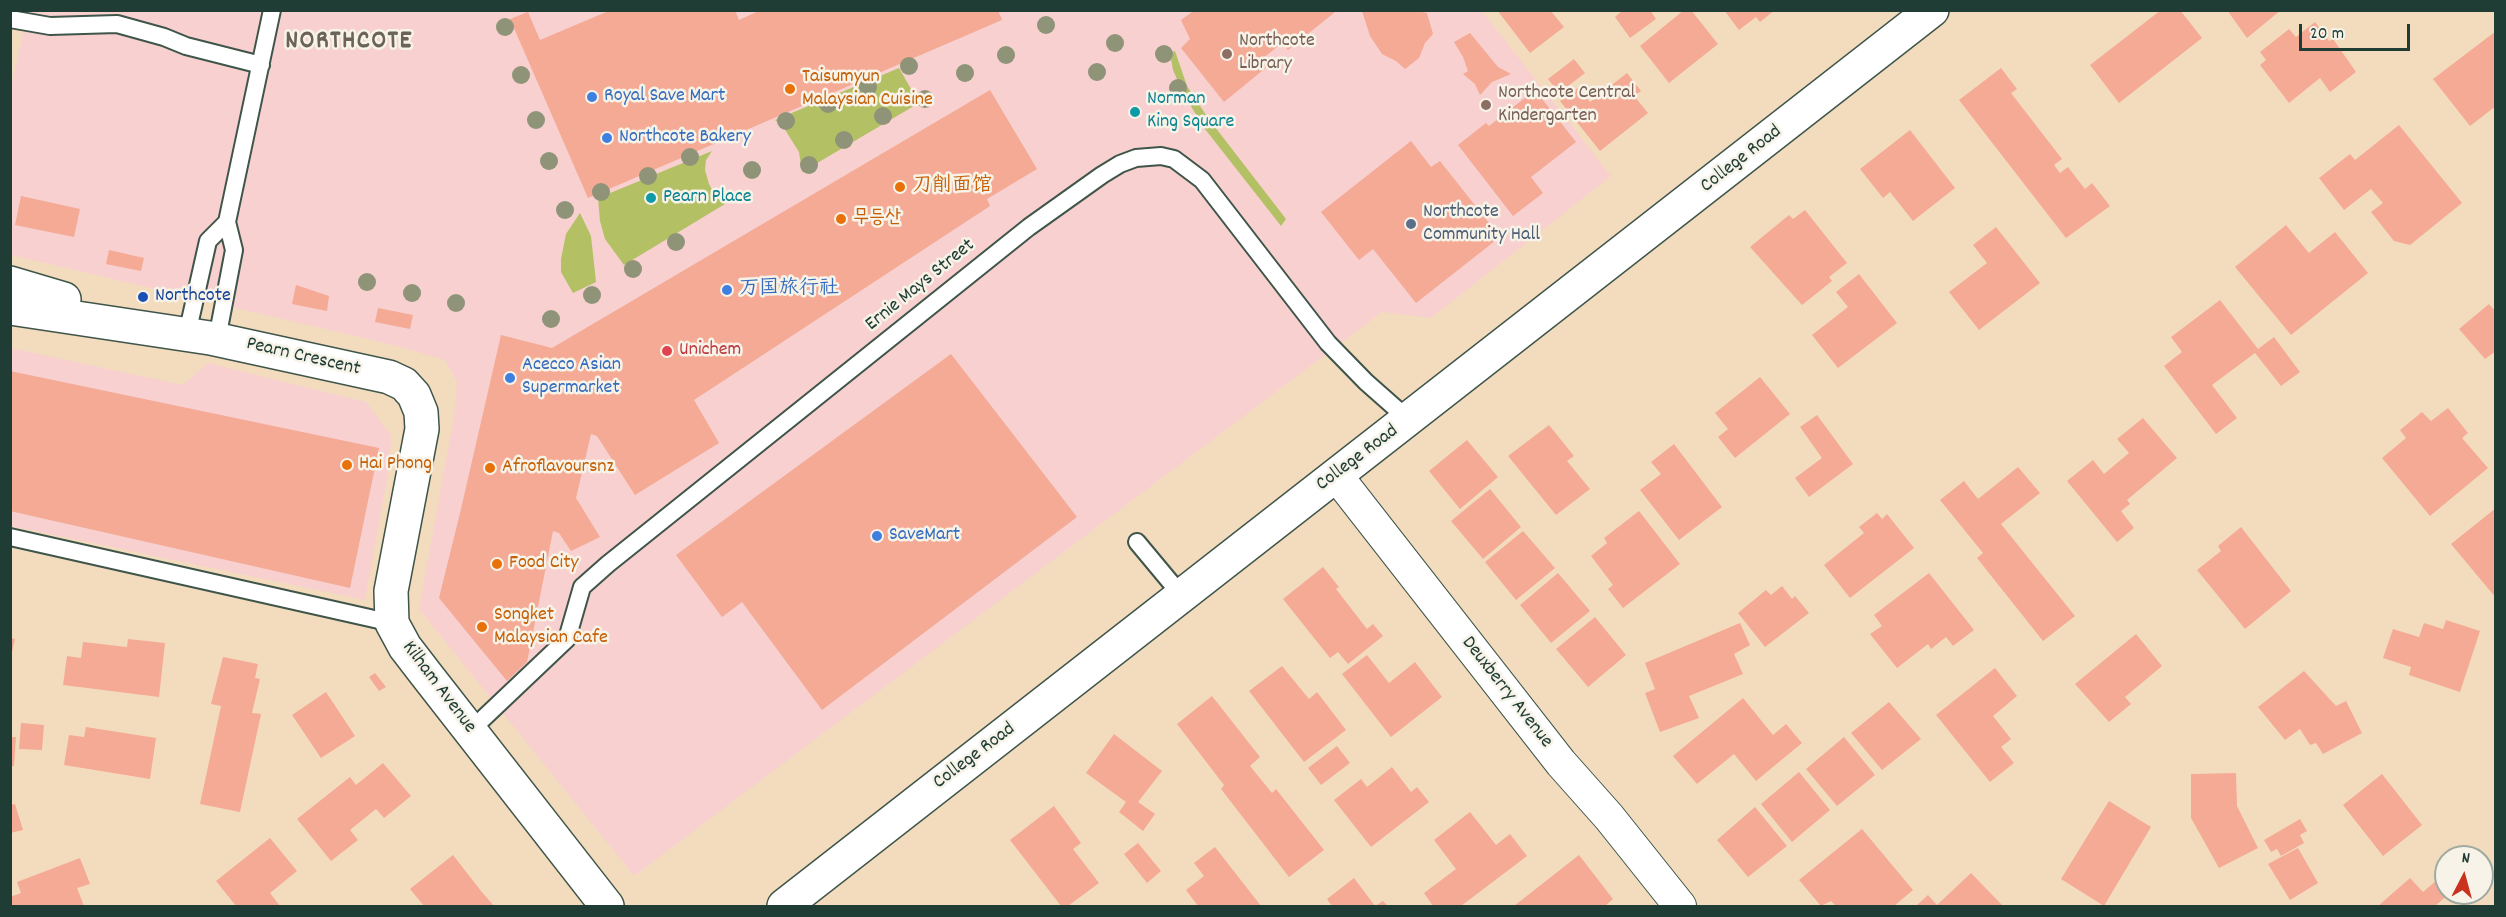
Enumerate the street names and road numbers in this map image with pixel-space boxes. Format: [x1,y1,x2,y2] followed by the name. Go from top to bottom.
[1697,121,1787,199] street label: College Road
[862,235,980,337] street label: Ernie Mays Street
[244,333,362,383] street label: Pearn Crescent
[1312,420,1404,498] street label: College Road
[1455,632,1557,754] street label: Deuxberry Avenue
[396,637,480,739] street label: Kilham Avenue
[929,718,1021,796] street label: College Road

